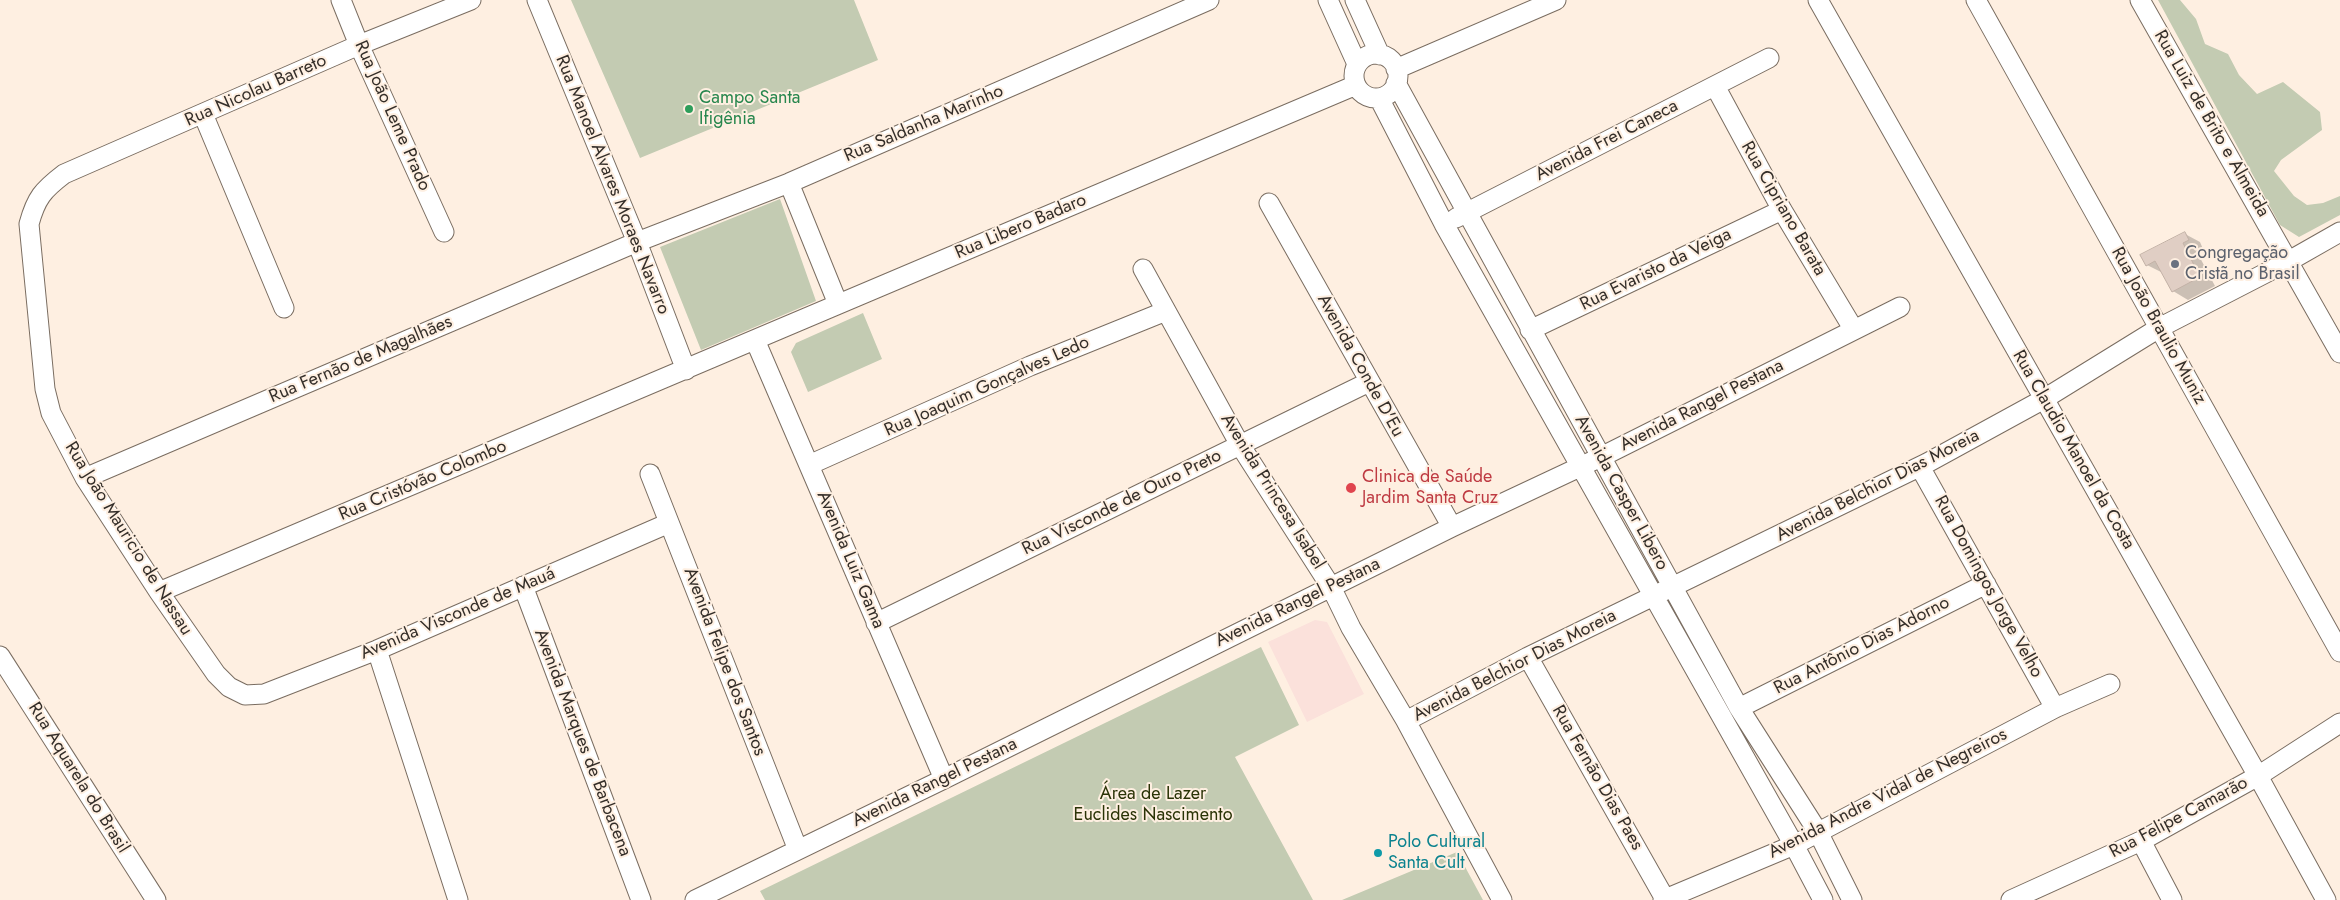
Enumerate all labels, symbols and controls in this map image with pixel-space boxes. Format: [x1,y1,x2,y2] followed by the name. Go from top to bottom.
[2149,27,2273,221] street label: Rua Luiz de Brito e Almeida
[349,38,435,194] street label: Rua João Leme Prado
[182,50,330,132] street label: Rua Nicolau Barreto
[550,52,674,318] street label: Rua Manoel Alvares Moraes Navarro
[841,81,1007,167] street label: Rua Saldanha Marinho
[699,88,800,130] place label: Campo Santa Ifigênia
[1532,96,1682,186] street label: Avenida Frei Caneca
[683,103,695,115] marker: Campo Santa Ifigênia
[1736,138,1830,280] street label: Rua Cipriano Barata
[952,190,1090,264] street label: Rua Libero Badaro
[1577,224,1735,316] street label: Rua Evaristo da Veiga
[2185,243,2300,286] place label: Congregação Cristã no Brasil
[2106,244,2210,408] street label: Rua João Braulio Muniz
[2169,258,2181,270] marker: Congregação Cristã no Brasil
[1312,291,1408,441] street label: Avenida Conde D'Eu
[266,312,456,408] street label: Rua Fernão de Magalhães
[881,332,1093,442] street label: Rua Joaquim Gonçalves Ledo
[2007,347,2139,553] street label: Rua Claudio Manoel da Costa
[1617,355,1787,457] street label: Avenida Rangel Pestana
[1215,410,1329,574] street label: Avenida Princesa Isabel
[1569,412,1673,574] street label: Avenida Casper Libero
[1773,425,1983,547] street label: Avenida Belchior Dias Moreia
[336,436,510,526] street label: Rua Cristóvão Colombo
[60,438,196,640] street label: Rua João Mauricio de Nassau
[1019,445,1225,561] street label: Rua Visconde de Ouro Preto
[1362,467,1498,509] place label: Clinica de Saúde Jardim Santa Cruz
[1344,481,1358,495] marker: Clinica de Saúde Jardim Santa Cruz
[811,488,889,632] street label: Avenida Luiz Gama
[1929,492,2047,682] street label: Rua Domingos Jorge Velho
[1212,554,1384,652] street label: Avenida Rangel Pestana
[357,563,559,665] street label: Avenida Visconde de Mauá
[678,565,770,759] street label: Avenida Felipe dos Santos
[1771,592,1953,700] street label: Rua Antônio Dias Adorno
[1410,605,1620,727] street label: Avenida Belchior Dias Moreia
[529,626,635,860] street label: Avenida Marques de Barbacena
[23,699,133,857] street label: Rua Aquarela do Brasil
[1547,702,1647,854] street label: Rua Fernão Dias Paes
[1765,724,2011,864] street label: Avenida Andre Vidal de Negreiros
[849,734,1021,832] street label: Avenida Rangel Pestana
[2106,772,2252,864] street label: Rua Felipe Camarão
[1073,784,1233,826] park label: Área de Lazer Euclides Nascimento
[1388,832,1485,874] place label: Polo Cultural Santa Cult
[1372,847,1384,859] marker: Polo Cultural Santa Cult

